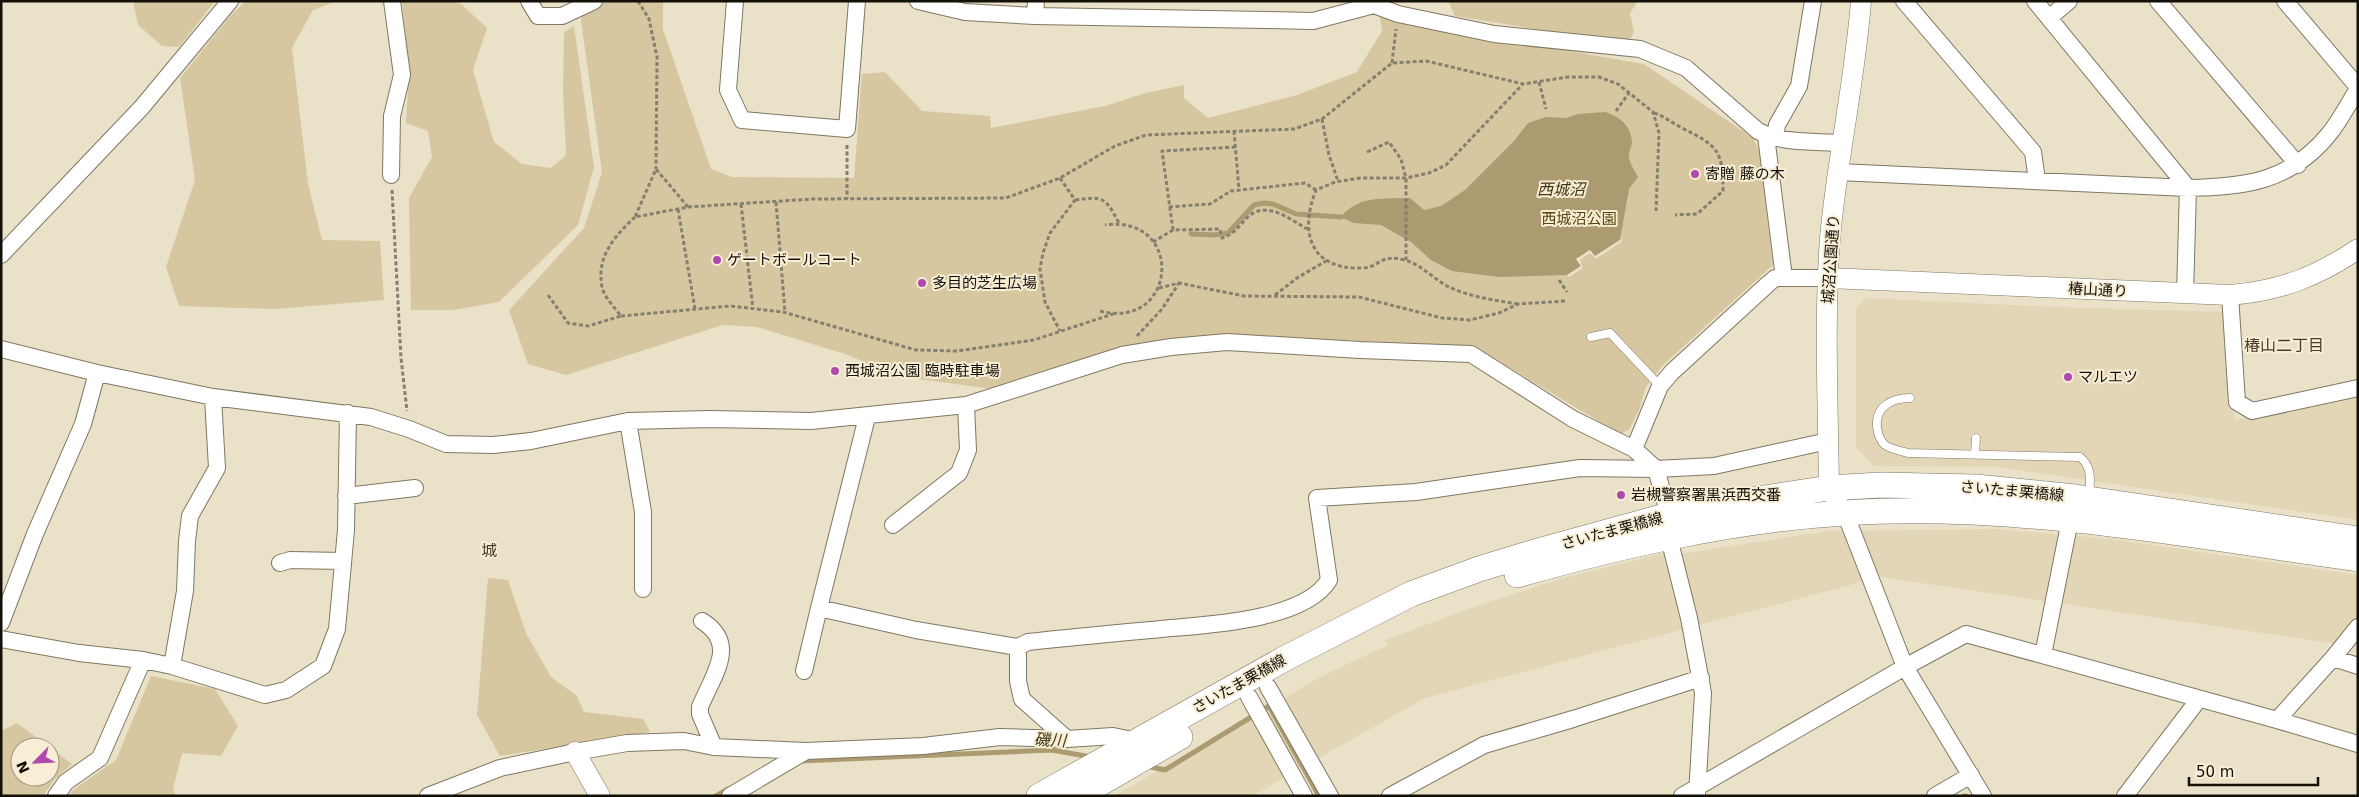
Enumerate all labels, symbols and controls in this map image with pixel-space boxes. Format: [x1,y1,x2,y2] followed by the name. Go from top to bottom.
[1705,165,1785,183] place label: 寄贈 藤の木
[1689,168,1701,180] marker: 寄贈 藤の木
[1537,180,1587,199] water label: 西城沼
[1541,210,1617,228] park label: 西城沼公園
[1819,213,1843,305] street label: 城沼公園通り
[727,251,862,269] place label: ゲートボールコート
[711,254,723,266] marker: ゲートボールコート
[932,274,1037,292] place label: 多目的芝生広場
[916,277,928,289] marker: 多目的芝生広場
[2068,279,2128,301] street label: 椿山通り
[2244,336,2324,355] district label: 椿山二丁目
[845,362,1000,380] place label: 西城沼公園 臨時駐車場
[829,365,841,377] marker: 西城沼公園 臨時駐車場
[2078,368,2138,386] place label: マルエツ
[2062,371,2074,383] marker: マルエツ
[1959,477,2065,505] street label: さいたま栗橋線
[1631,486,1781,504] place label: 岩槻警察署黒浜西交番
[1615,489,1627,501] marker: 岩槻警察署黒浜西交番
[1559,509,1665,553] street label: さいたま栗橋線
[481,541,497,560] district label: 城
[1189,651,1289,717] street label: さいたま栗橋線
[1034,730,1068,750] water label: 磯川
[10,737,60,787] north arrow
[2189,754,2318,786] scale bar
[13,759,33,776] text: N
[2196,763,2234,781] text: 50 m

